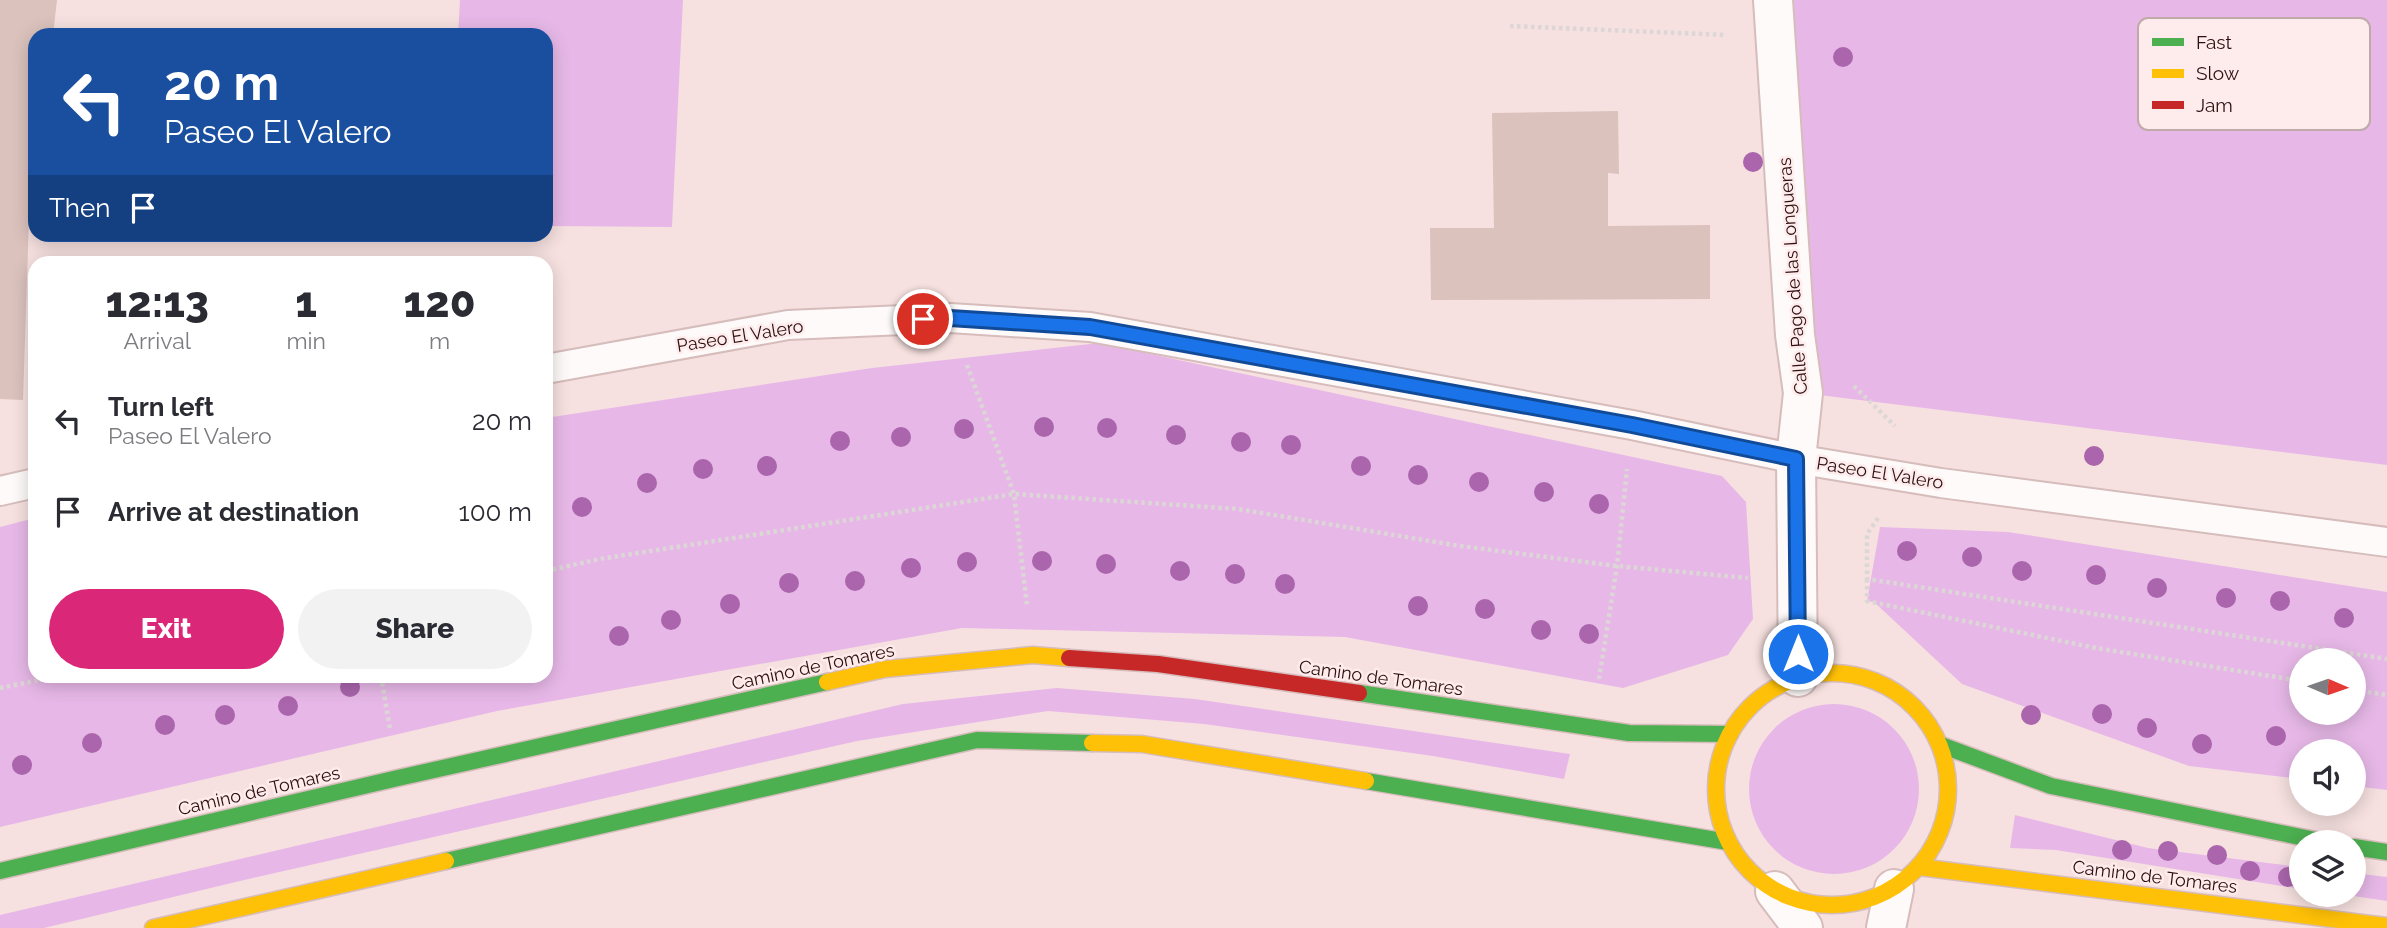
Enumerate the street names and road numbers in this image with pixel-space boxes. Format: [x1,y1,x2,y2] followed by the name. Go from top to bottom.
[1774,157,1811,395] street label: Calle Pago de las Longueras
[675,315,805,356] street label: Paseo El Valero
[1815,452,1945,493] street label: Paseo El Valero
[730,639,896,694] street label: Camino de Tomares
[1298,656,1465,699] street label: Camino de Tomares
[176,762,342,819] street label: Camino de Tomares
[2072,856,2239,897] street label: Camino de Tomares

